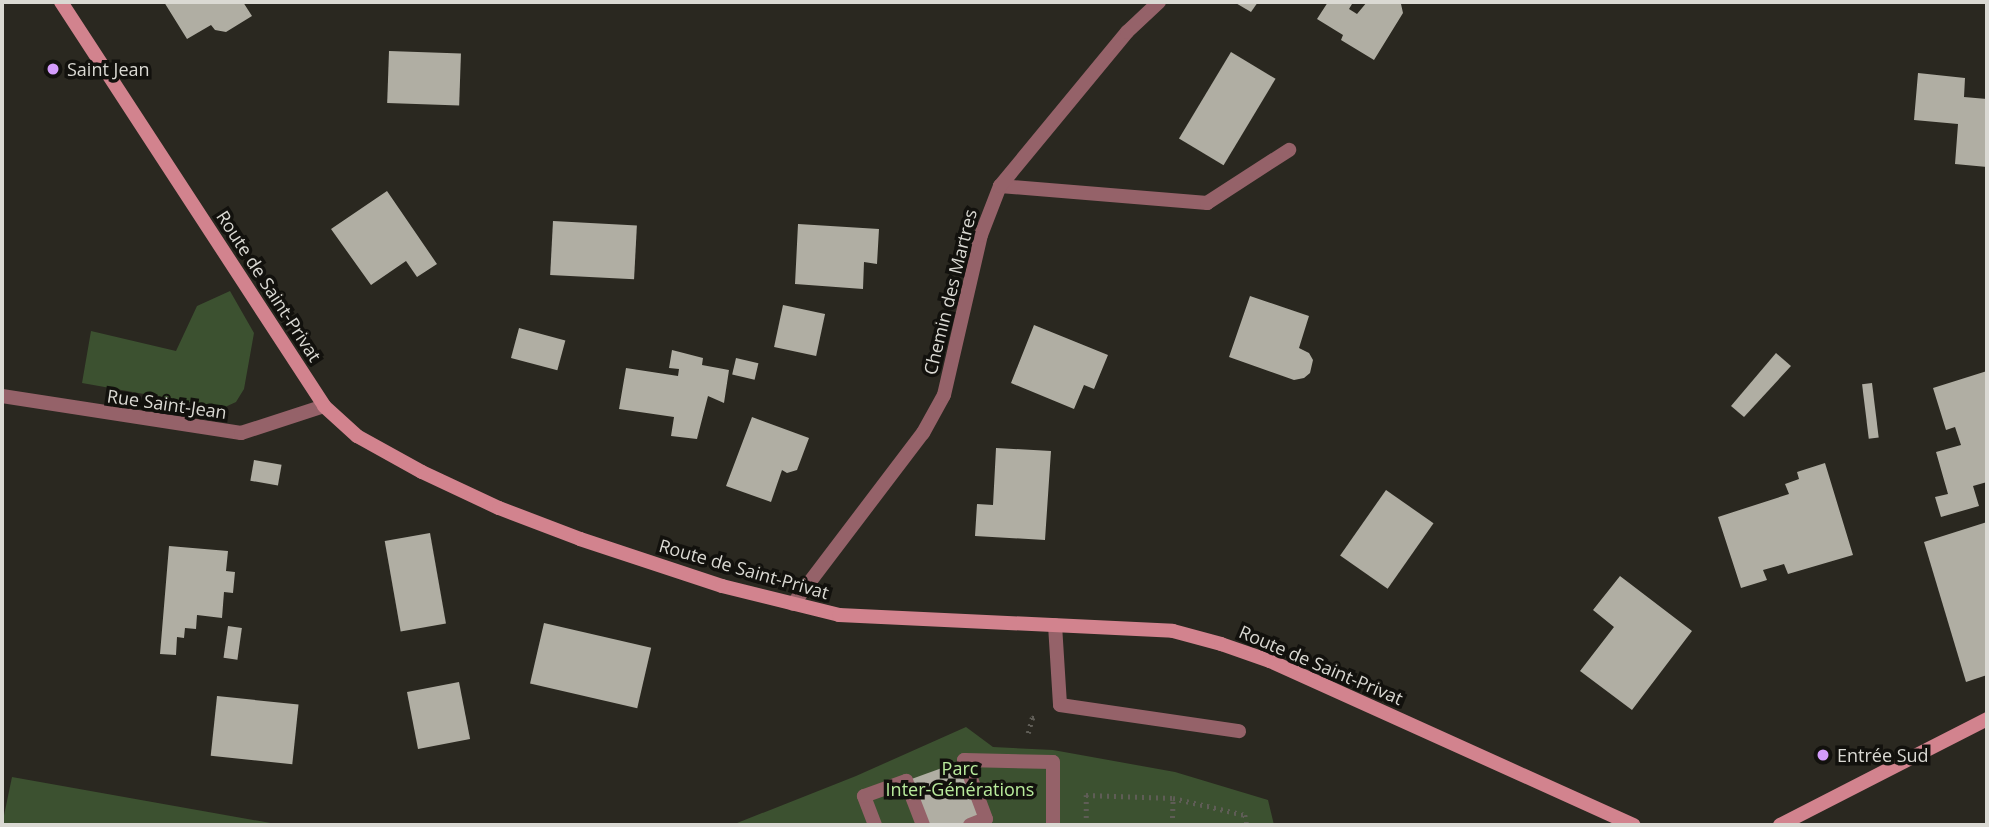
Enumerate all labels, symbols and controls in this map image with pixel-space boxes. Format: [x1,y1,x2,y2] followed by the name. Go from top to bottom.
[67,58,150,80] place label: Saint Jean
[45,61,61,77] marker: Saint Jean
[212,206,326,366] street label: Route de Saint-Privat
[919,207,981,377] street label: Chemin des Martres
[106,385,228,423] street label: Rue Saint-Jean
[657,534,831,604] street label: Route de Saint-Privat
[1236,621,1406,709] street label: Route de Saint-Privat
[1837,744,1929,766] place label: Entrée Sud
[1815,747,1831,763] marker: Entrée Sud
[886,758,1034,800] park label: Parc Inter-Générations

